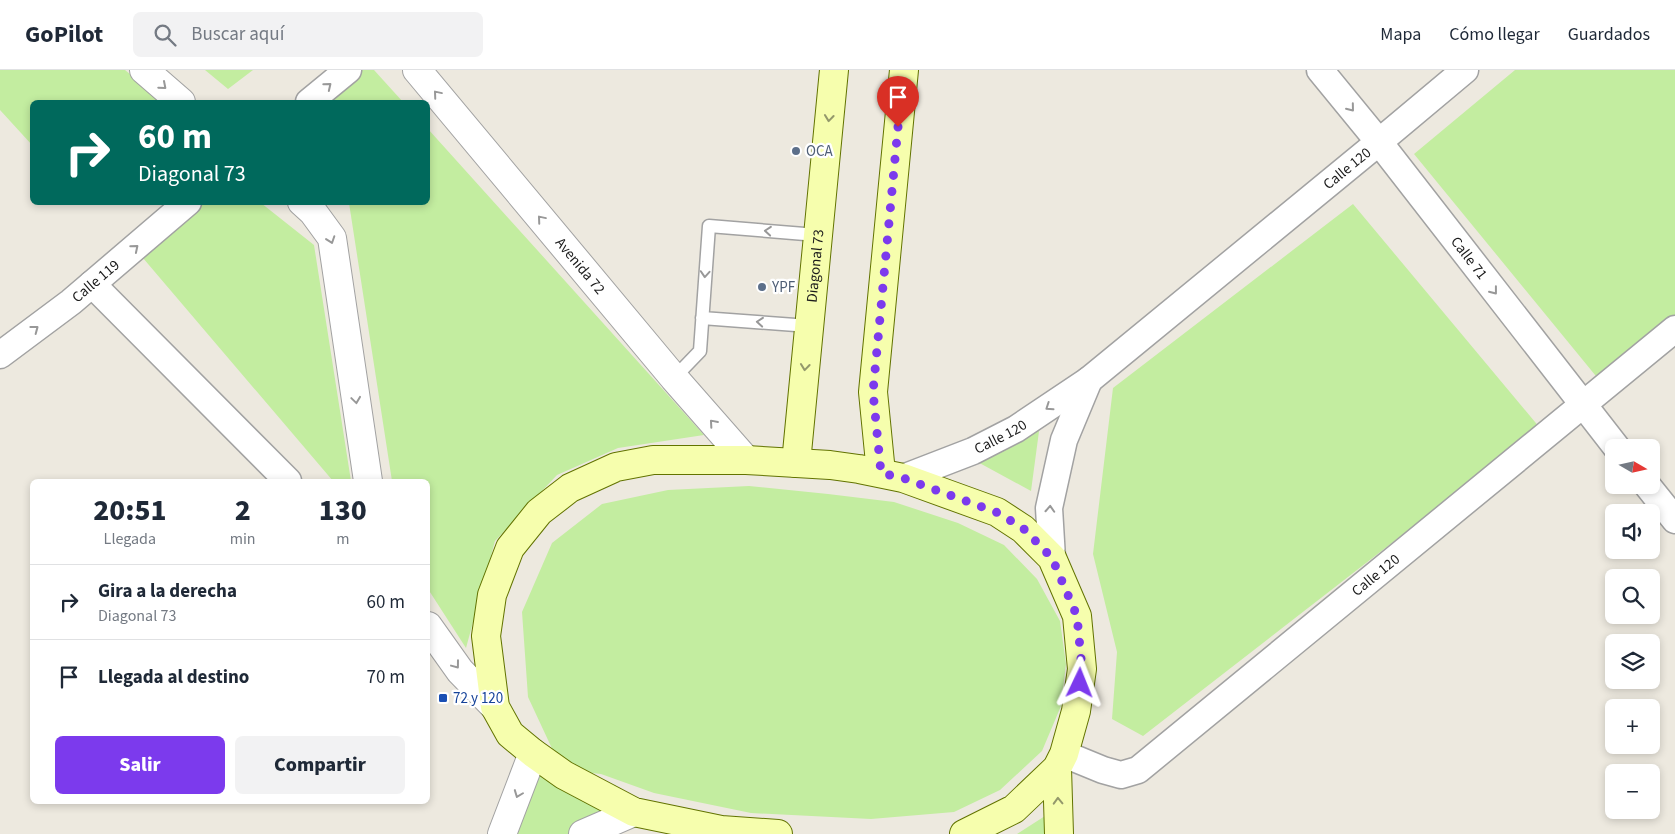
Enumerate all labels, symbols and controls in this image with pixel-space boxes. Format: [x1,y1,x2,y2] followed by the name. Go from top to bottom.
[133,12,483,57] search box
[25,17,103,52] text: GoPilot
[151,21,179,49] icon: search
[191,21,284,48] text: Buscar aquí
[1380,22,1421,47] text: Mapa
[1449,22,1540,47] text: Cómo llegar
[1568,22,1650,47] text: Guardados
[877,76,919,127] pin
[157,81,166,90] one-way arrow
[323,83,332,92] one-way arrow
[884,83,912,111] icon: arrive
[434,91,442,100] one-way arrow
[1345,102,1353,111] one-way arrow
[138,112,212,162] text: 60 m
[824,115,835,123] one-way arrow
[55,120,120,185] icon: right
[806,141,834,162] place label: OCA
[1319,143,1376,195] street label: Calle 120
[790,145,802,157] marker: OCA
[138,158,246,190] text: Diagonal 73
[537,215,546,224] one-way arrow
[764,226,772,237] one-way arrow
[802,228,830,304] street label: Diagonal 73
[1445,232,1492,284] street label: Calle 71
[550,233,610,299] street label: Avenida 72
[325,235,335,244] one-way arrow
[129,244,138,253] one-way arrow
[68,255,124,308] street label: Calle 119
[700,271,711,279] one-way arrow
[771,277,796,298] place label: YPF
[756,281,768,293] marker: YPF
[1489,285,1497,294] one-way arrow
[756,317,764,328] one-way arrow
[29,326,39,335] one-way arrow
[800,364,811,372] one-way arrow
[350,397,361,405] one-way arrow
[1045,401,1054,410] one-way arrow
[971,415,1031,460] street label: Calle 120
[710,419,719,428] one-way arrow
[1605,439,1660,494] north arrow
[1605,439,1660,819] map controls
[93,489,167,532] text: 20:51
[235,489,251,532] text: 2
[319,489,367,532] text: 130
[1605,504,1660,559] button: sound
[1045,505,1056,513] one-way arrow
[104,528,156,550] text: Llegada
[230,528,256,550] text: min
[336,528,349,550] text: m
[1347,549,1404,601] street label: Calle 120
[1605,569,1660,624] button: search
[98,578,237,605] text: Gira a la derecha
[55,588,83,616] icon: right
[367,589,405,616] text: 60 m
[98,605,176,627] text: Diagonal 73
[1605,634,1660,689] button: layers
[1053,656,1105,708] position arrow
[451,659,459,668] one-way arrow
[55,663,83,691] icon: arrive
[98,664,249,691] text: Llegada al destino
[367,664,405,691] text: 70 m
[453,688,503,709] place label: 72 y 120
[437,692,449,704] marker: 72 y 120
[1605,699,1660,754] button: +
[55,736,225,794] button: Salir
[235,736,405,794] button: Compartir
[1605,764,1660,819] button: −
[514,789,524,797] one-way arrow
[1053,797,1064,805] one-way arrow

